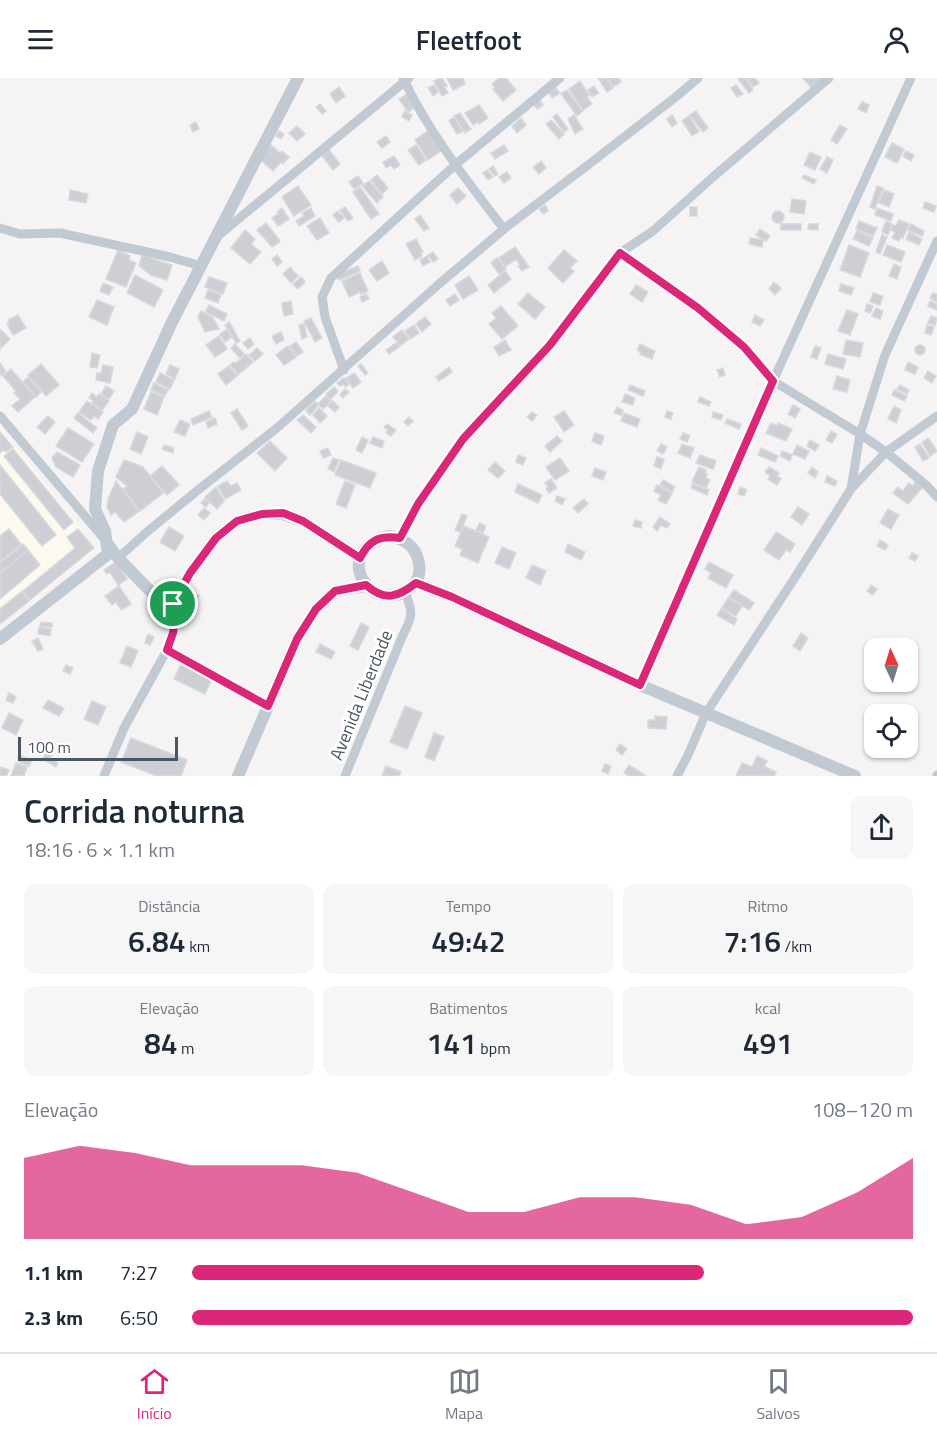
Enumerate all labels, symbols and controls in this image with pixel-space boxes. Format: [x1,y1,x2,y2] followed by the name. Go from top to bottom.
[416,19,521,60] text: Fleetfoot
[24,23,57,56] icon: menu
[880,23,913,56] icon: person
[147,578,198,629] pin
[156,587,189,620] icon: arrive
[323,626,399,764] street label: Avenida Liberdade
[864,638,918,692] north arrow
[864,638,918,758] map controls
[864,704,918,758] button: locate
[18,734,178,762] scale bar
[27,735,71,759] text: 100 m
[24,786,245,836] text: Corrida noturna
[850,796,913,859] button: share
[24,834,175,865] text: 18:16 · 6 × 1.1 km
[138,894,200,918] text: Distância
[446,894,491,918] text: Tempo
[747,894,788,918] text: Ritmo
[128,918,186,964] text: 6.84
[431,918,506,964] text: 49:42
[723,918,781,964] text: 7:16
[186,934,210,958] text: km
[781,934,812,958] text: /km
[139,996,199,1020] text: Elevação
[429,996,508,1020] text: Batimentos
[755,996,781,1020] text: kcal
[144,1020,178,1066] text: 84
[426,1020,477,1066] text: 141
[743,1020,793,1066] text: 491
[178,1036,194,1060] text: m
[477,1036,511,1060] text: bpm
[24,1094,98,1125] text: Elevação
[812,1094,913,1125] text: 108–120 m
[24,1257,83,1288] text: 1.1 km
[120,1257,158,1288] text: 7:27
[24,1302,83,1333] text: 2.3 km
[120,1302,158,1333] text: 6:50
[137,1365,172,1425] tab: Início
[445,1365,483,1425] tab: Mapa
[756,1365,800,1425] tab: Salvos

